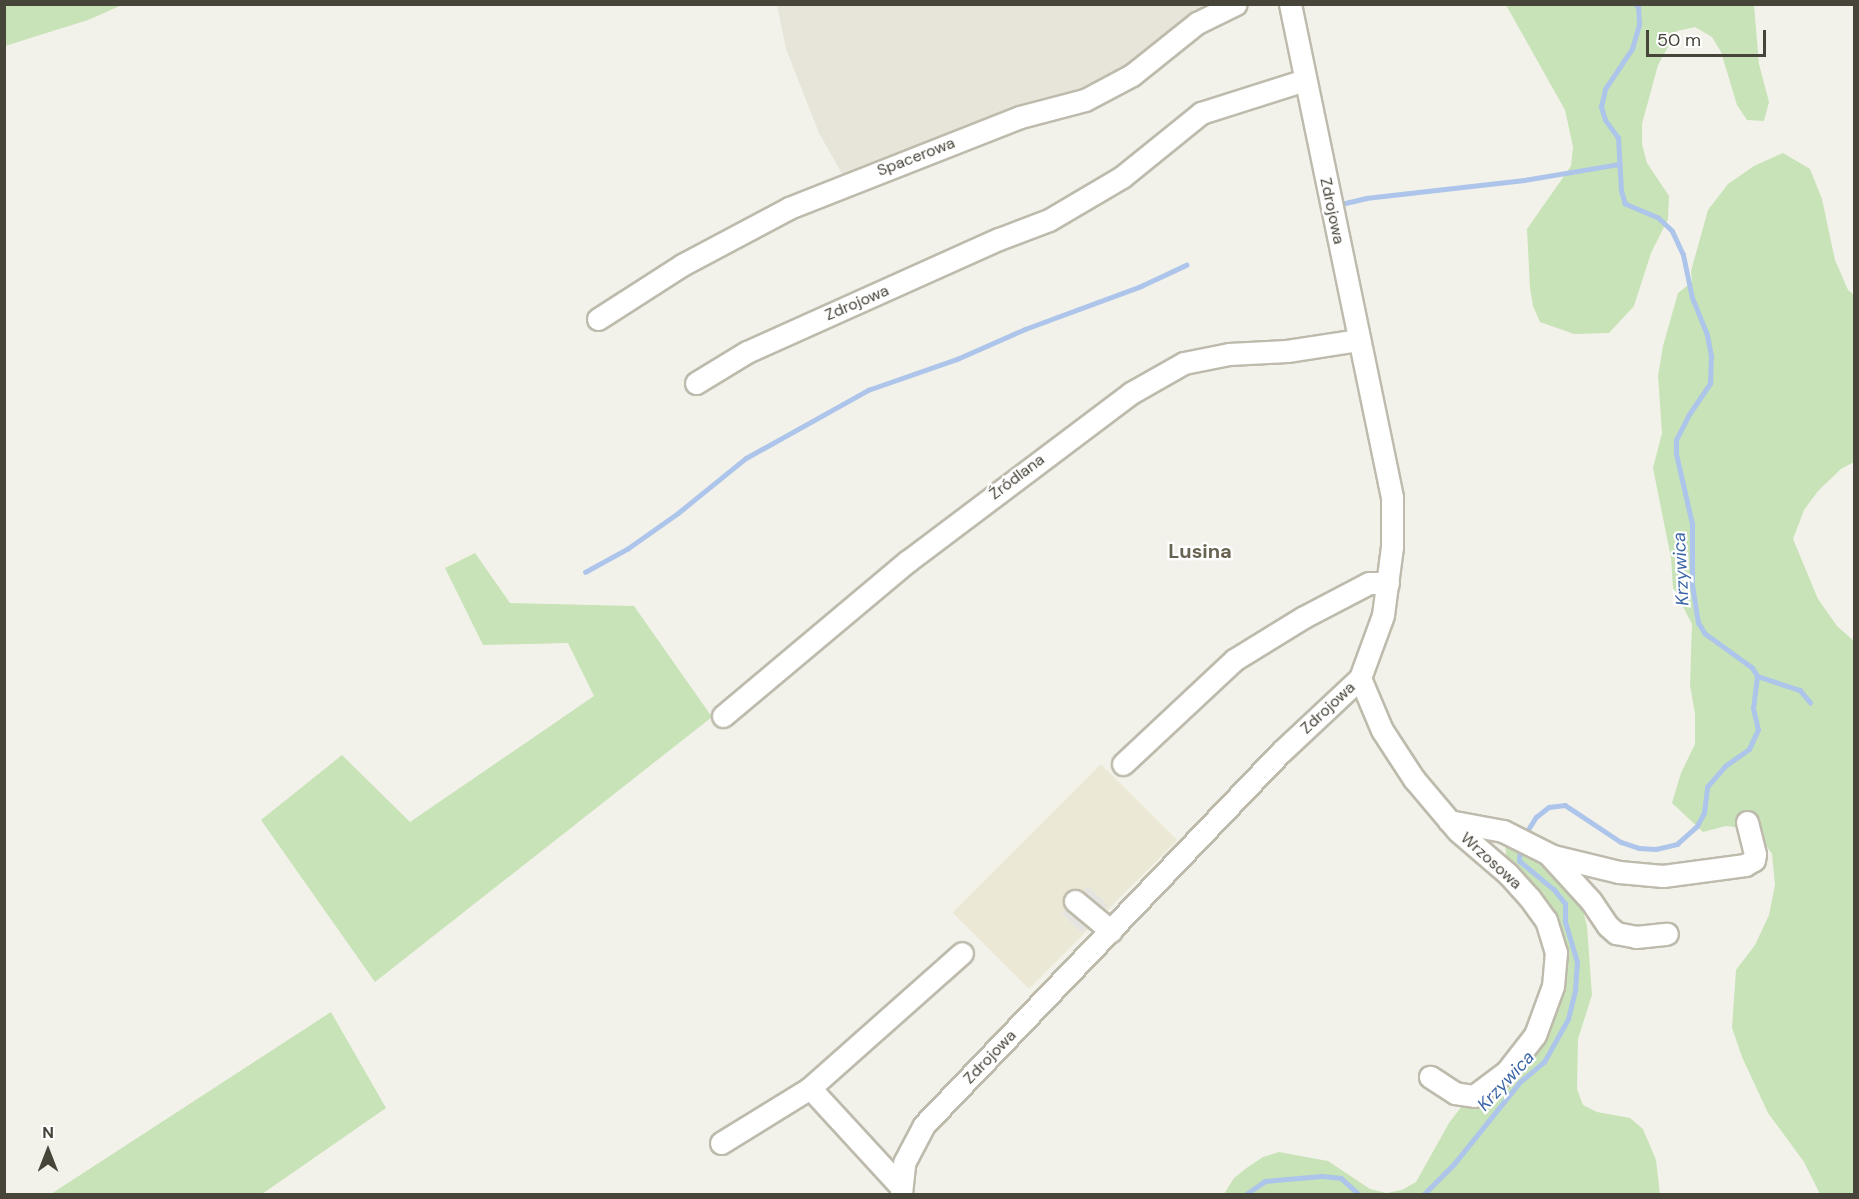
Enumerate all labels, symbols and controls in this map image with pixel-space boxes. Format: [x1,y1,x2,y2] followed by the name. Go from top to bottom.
[1649,18,1769,56] scale bar
[1657,28,1701,52] text: 50 m
[874,133,958,181] street label: Spacerowa
[1316,176,1348,246] street label: Zdrojowa
[822,281,892,325] street label: Zdrojowa
[986,450,1048,504] street label: Źródlana
[1668,532,1694,606] water label: Krzywica
[1168,539,1232,563] district label: Lusina
[1297,678,1359,738] street label: Zdrojowa
[1456,829,1526,893] street label: Wrzosowa
[960,1026,1020,1088] street label: Zdrojowa
[1473,1047,1539,1115] water label: Krzywica
[18,1121,78,1181] north arrow
[42,1122,54,1143] text: N

